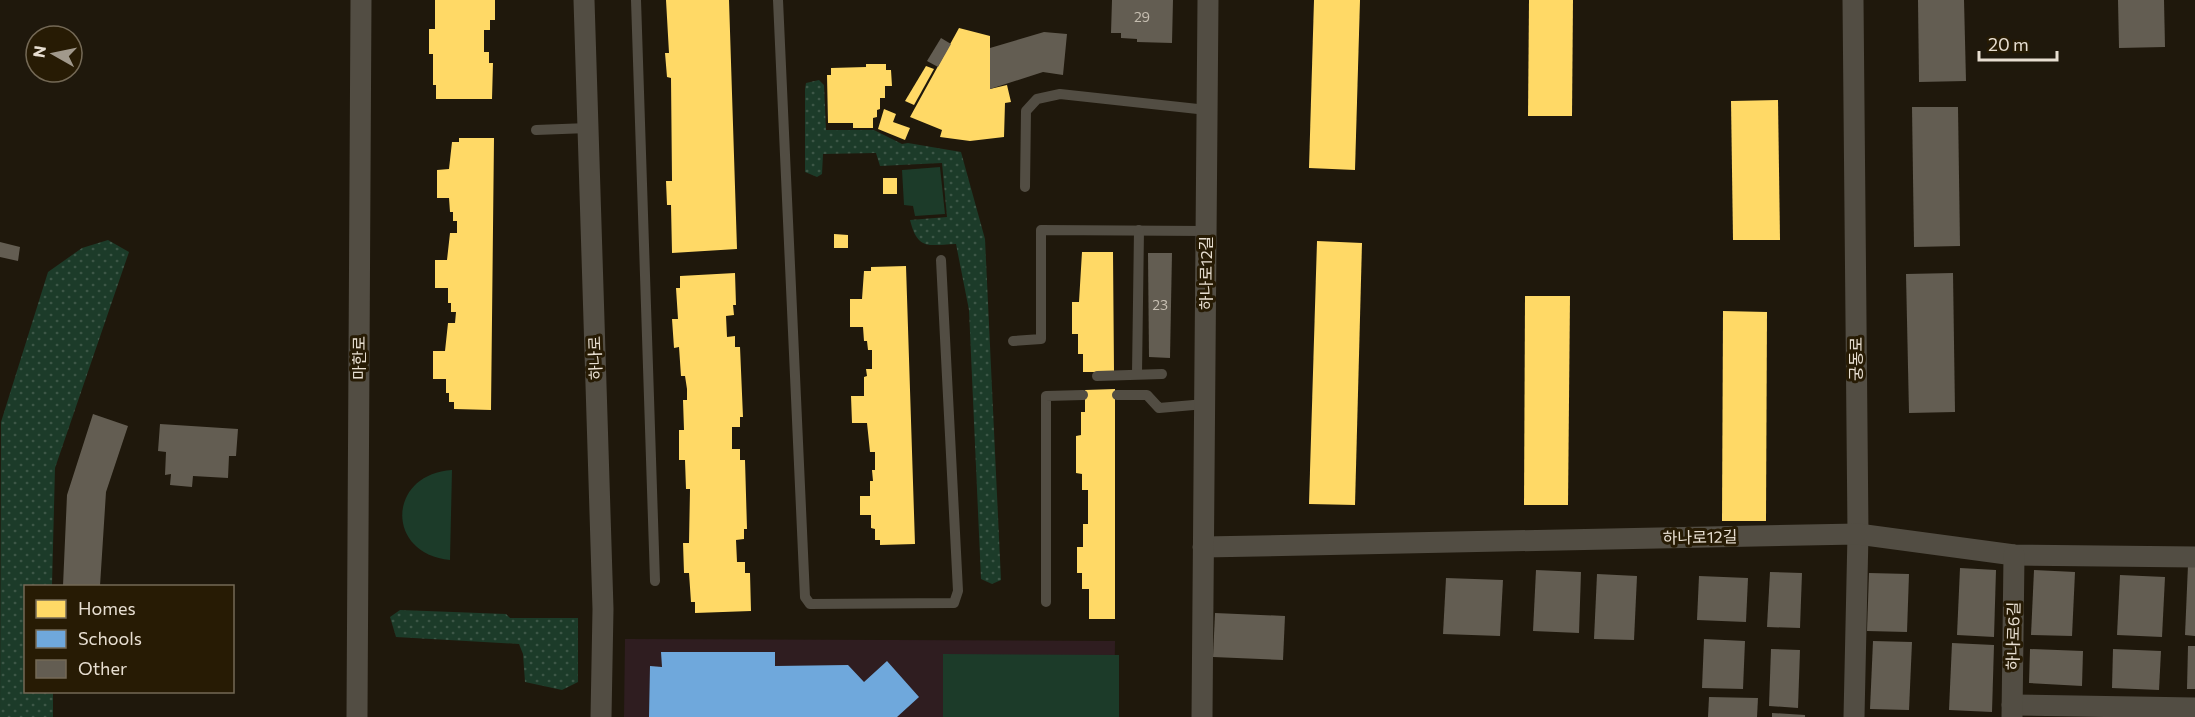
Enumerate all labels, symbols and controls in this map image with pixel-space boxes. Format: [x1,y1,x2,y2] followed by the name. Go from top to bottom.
[1134,8,1150,25] house number: 29
[24,24,84,84] north arrow
[1979,24,2057,62] scale bar
[1988,33,2029,55] text: 20 m
[28,44,49,59] text: N
[1196,236,1215,310] street label: 하나로12길
[1152,296,1168,313] house number: 23
[584,335,605,380] street label: 하나로
[349,336,368,380] street label: 마한로
[1846,337,1865,381] street label: 궁동로
[1663,526,1737,547] street label: 하나로12길
[24,585,234,693] legend
[78,597,136,619] text: Homes
[2002,602,2023,670] street label: 하나로6길
[78,627,142,649] text: Schools
[78,657,127,679] text: Other

